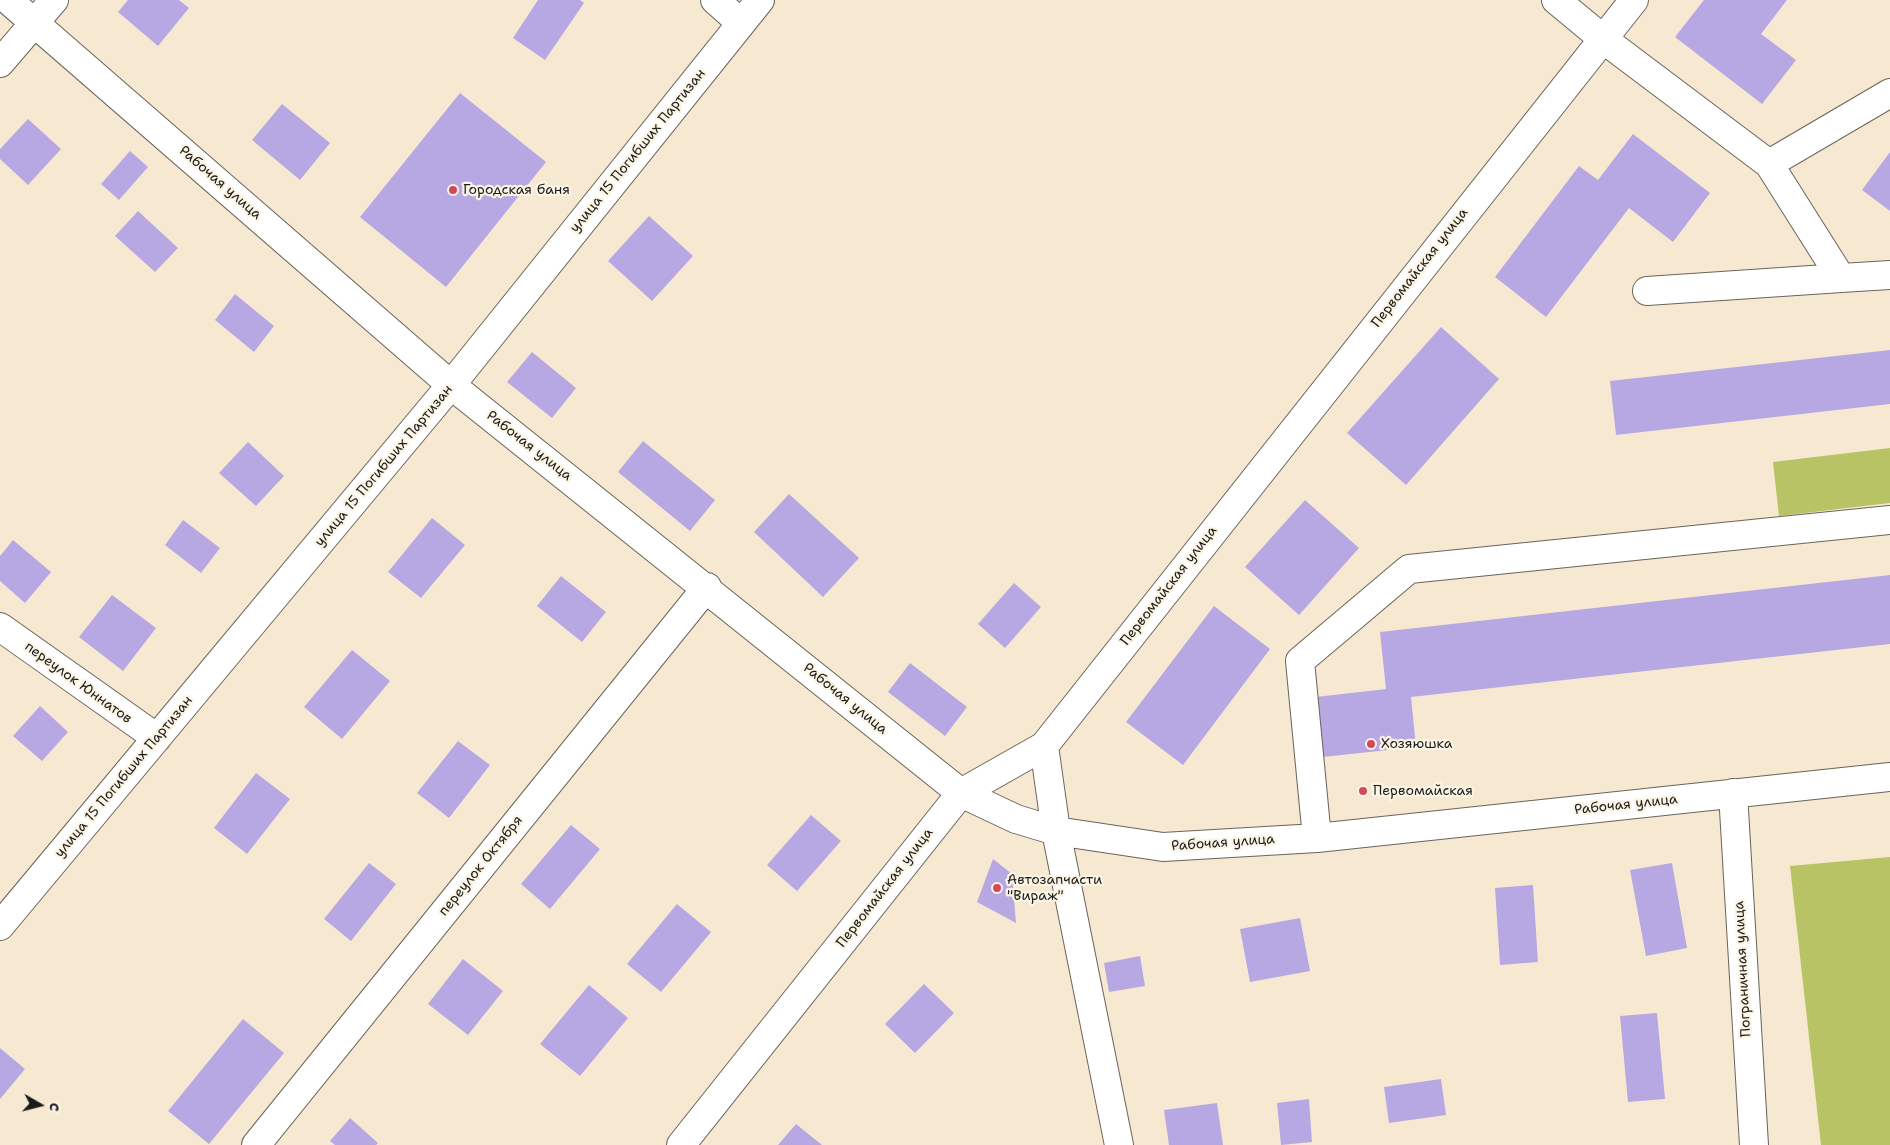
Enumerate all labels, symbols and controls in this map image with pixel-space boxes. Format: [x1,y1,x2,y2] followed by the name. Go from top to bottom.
[567,66,709,236] street label: улица 15 Погибших Партизан
[175,143,265,223] street label: Рабочая улица
[463,182,570,198] place label: Городская баня
[447,184,459,196] marker: Городская баня
[1368,205,1472,331] street label: Первомайская улица
[311,382,457,550] street label: улица 15 Погибших Партизан
[483,407,575,485] street label: Рабочая улица
[1117,523,1221,649] street label: Первомайская улица
[21,638,135,728] street label: переулок Юннатов
[799,660,891,738] street label: Рабочая улица
[51,693,197,861] street label: улица 15 Погибших Партизан
[1381,736,1453,752] place label: Хозяюшка
[1365,738,1377,750] marker: Хозяюшка
[1373,783,1473,799] place label: Первомайская
[1357,785,1369,797] marker: Первомайская
[1574,791,1678,819] street label: Рабочая улица
[435,812,527,920] street label: переулок Октября
[833,825,937,951] street label: Первомайская улица
[1171,831,1275,855] street label: Рабочая улица
[1007,872,1102,904] place label: Автозапчасти "Вираж"
[991,882,1003,894] marker: Автозапчасти "Вираж"
[1731,900,1755,1038] street label: Пограничная улица
[15,1080,65,1130] north arrow
[45,1102,64,1113] text: С

